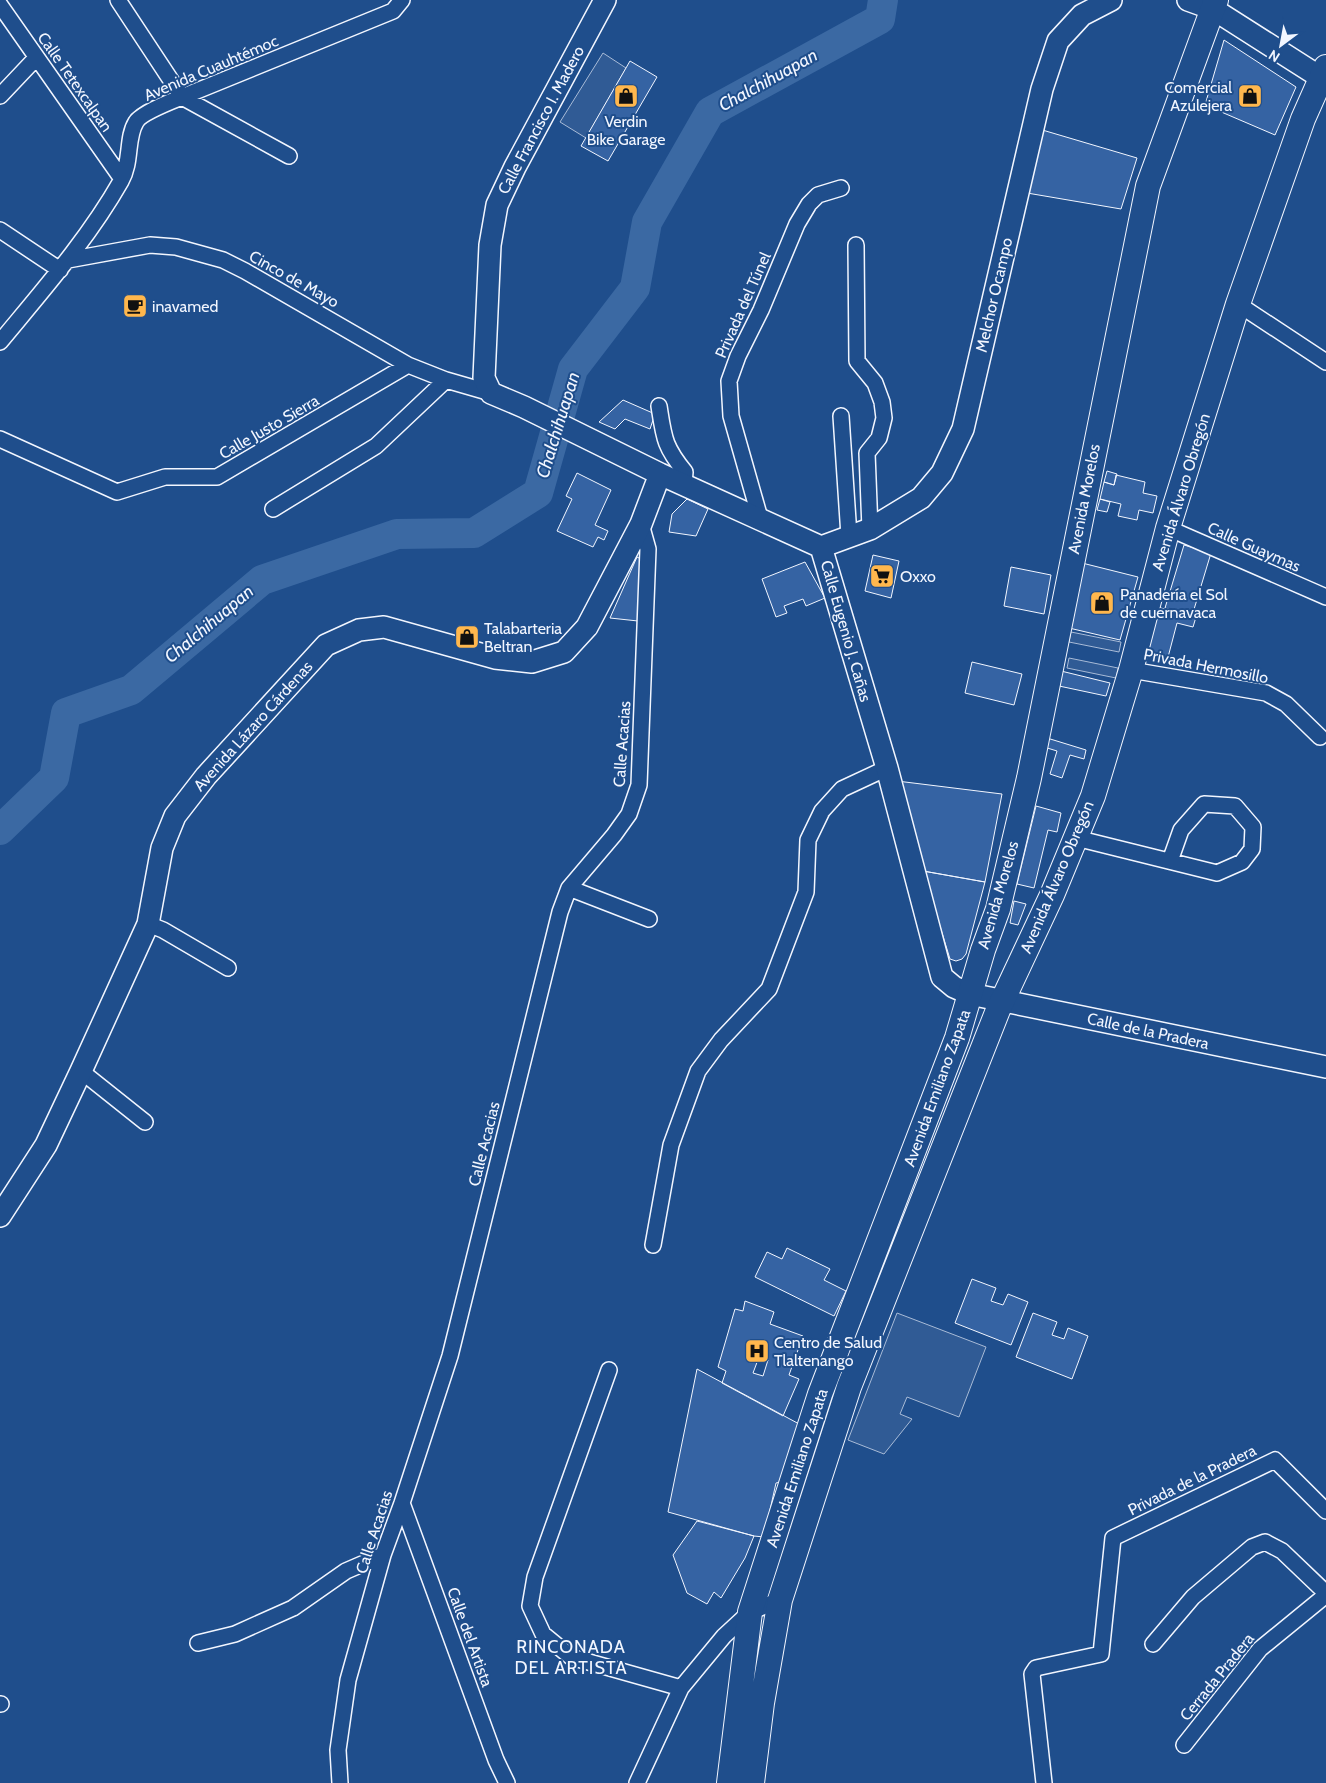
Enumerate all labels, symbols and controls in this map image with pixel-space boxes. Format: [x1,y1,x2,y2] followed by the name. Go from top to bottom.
[1256,20,1306,70] north arrow
[34,29,116,136] street label: Calle Tetexcalpan
[141,31,281,105] street label: Avenida Cuauhtémoc
[494,42,588,197] street label: Calle Francisco I. Madero
[715,44,821,116] water label: Chalchihuapan
[1265,46,1283,66] text: N
[1164,78,1232,115] place label: Comercial Azulejera
[613,83,639,109] shop icon: Verdin Bike Garage
[1237,83,1263,109] shop icon: Comercial Azulejera
[587,112,665,149] place label: Verdin Bike Garage
[972,236,1016,354] street label: Melchor Ocampo
[246,246,342,312] street label: Cinco de Mayo
[711,249,775,361] street label: Privada del Túnel
[122,293,148,319] cafe icon: inavamed
[152,297,218,316] place label: inavamed
[531,369,585,481] water label: Chalchihuapan
[216,391,323,463] street label: Calle Justo Sierra
[1148,411,1214,573] street label: Avenida Álvaro Obregón
[1064,442,1104,556] street label: Avenida Morelos
[1205,518,1304,576] street label: Calle Guaymas
[817,558,875,704] street label: Calle Eugenio J. Cañas
[869,563,895,589] supermarket icon: Oxxo
[900,567,936,586] place label: Oxxo
[160,580,258,668] water label: Chalchihuapan
[1120,585,1228,622] place label: Panadería el Sol de cuernavaca
[1089,590,1115,616] shop icon: Panadería el Sol de cuernavaca
[484,619,562,656] place label: Talabarteria Beltran
[454,624,480,650] shop icon: Talabarteria Beltran
[1142,645,1270,687] street label: Privada Hermosillo
[190,657,317,795] street label: Avenida Lázaro Cárdenas
[610,700,635,788] street label: Calle Acacias
[1016,798,1098,956] street label: Avenida Álvaro Obregón
[974,838,1023,951] street label: Avenida Morelos
[900,1007,974,1169] street label: Avenida Emiliano Zapata
[1085,1009,1211,1053] street label: Calle de la Pradera
[464,1099,504,1188] street label: Calle Acacias
[774,1333,882,1370] place label: Centro de Salud Tlaltenango
[744,1338,770,1364] hospital icon: Centro de Salud Tlaltenango
[762,1386,832,1550] street label: Avenida Emiliano Zapata
[1125,1441,1259,1519] street label: Privada de la Pradera
[352,1488,396,1576] street label: Calle Acacias
[443,1585,497,1690] street label: Calle del Artista
[1176,1629,1258,1725] street label: Cerrada Pradera
[514,1636,628,1679] district label: RINCONADA DEL ARTISTA

